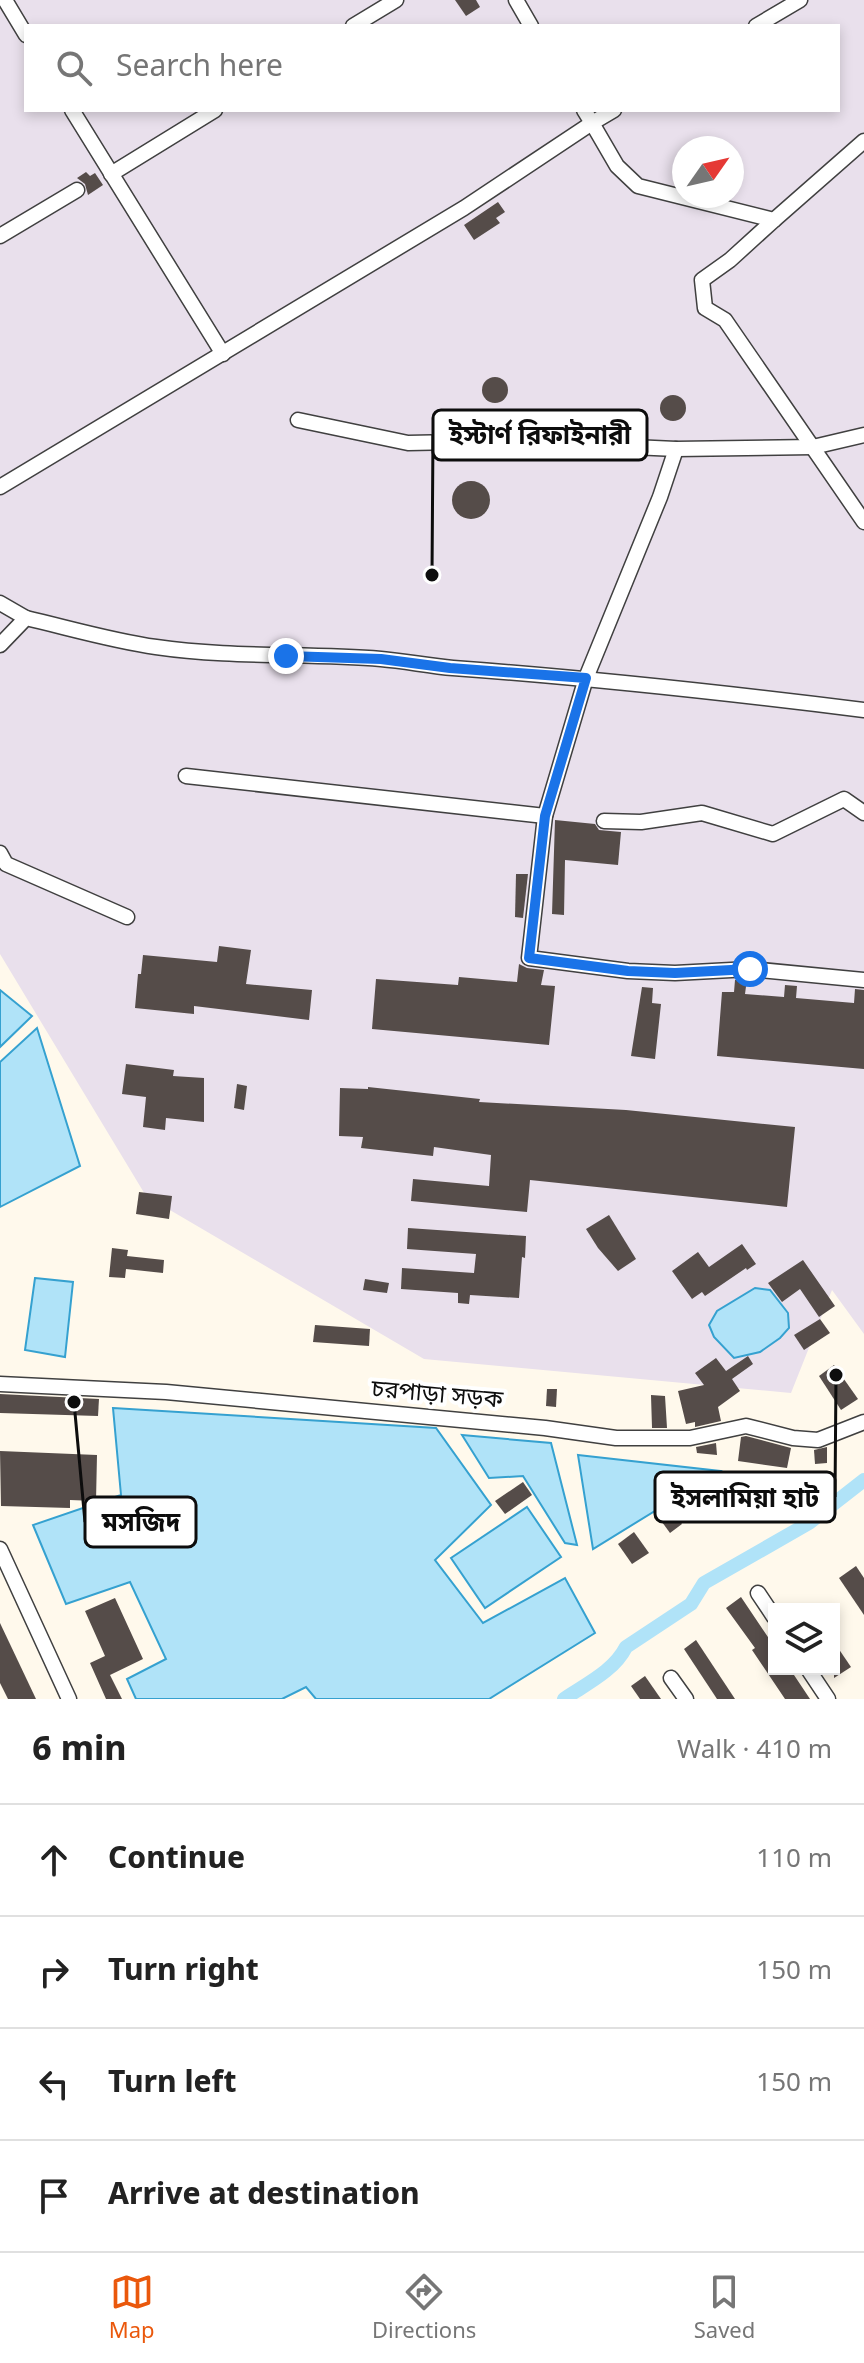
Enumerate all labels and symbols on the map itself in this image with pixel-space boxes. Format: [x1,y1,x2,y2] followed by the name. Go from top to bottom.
[672,136,744,208] north arrow
[433,410,647,460] callout: ইস্টার্ণ রিফাইনারী
[448,419,632,455] text: ইস্টার্ণ রিফাইনারী
[268,638,304,674] route end
[732,951,768,987] route start
[369,1374,505,1418] street label: চরপাড়া সড়ক
[655,1472,835,1522] callout: ইসলামিয়া হাট
[670,1482,819,1518] text: ইসলামিয়া হাট
[85,1497,196,1547] callout: মসজিদ
[101,1506,182,1542] text: মসজিদ

